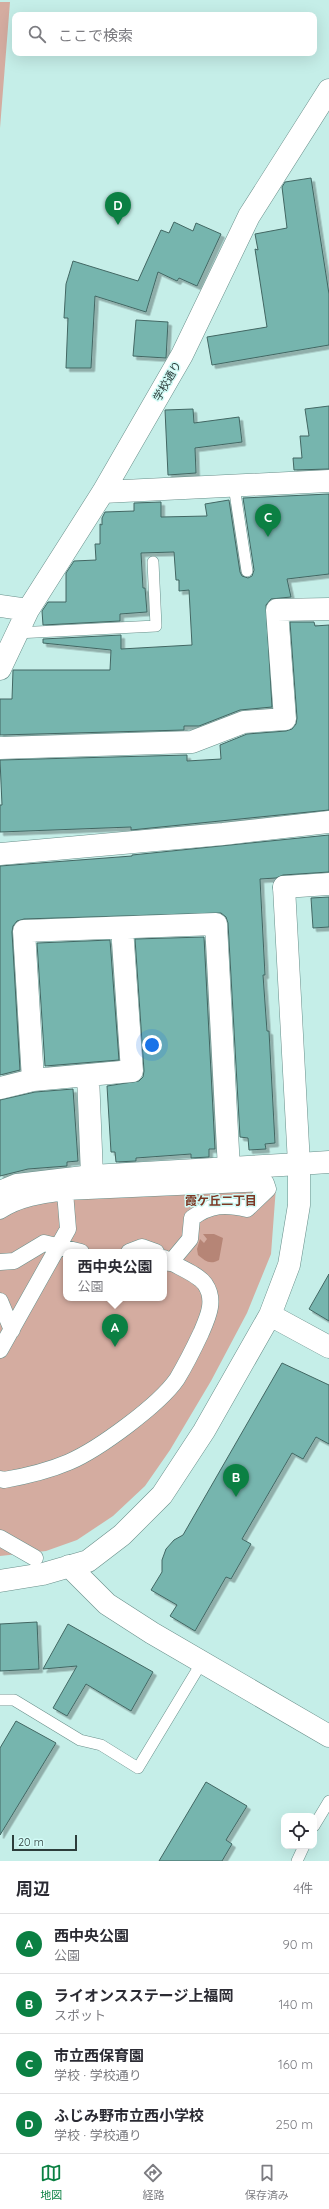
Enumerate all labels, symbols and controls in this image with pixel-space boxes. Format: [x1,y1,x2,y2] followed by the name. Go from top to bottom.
[12,12,317,56] search box
[26,23,48,45] icon: search
[58,26,133,45] text: ここで検索
[105,192,131,225] pin: D
[150,358,184,404] street label: 学校通り
[255,504,281,537] pin: C
[142,1035,162,1055] your location
[185,1193,257,1208] district label: 霞ケ丘二丁目
[63,1249,167,1301] popup
[77,1257,153,1276] text: 西中央公園
[77,1278,104,1294] text: 公園
[102,1314,128,1347] pin: A
[223,1464,249,1497] pin: B
[281,1813,317,1849] map controls
[281,1813,317,1849] button: locate
[12,1833,77,1852] scale bar
[18,1835,44,1849] text: 20 m
[16,1878,50,1899] text: 周辺
[293,1880,313,1896] text: 4件
[54,1926,129,1945] text: 西中央公園
[25,1936,33,1952] text: A
[283,1936,313,1952] text: 90 m
[54,1947,80,1963] text: 公園
[54,1986,233,2005] text: ライオンスステージ上福岡
[25,1996,33,2012] text: B
[278,1996,313,2012] text: 140 m
[54,2007,106,2023] text: スポット
[54,2046,144,2065] text: 市立西保育園
[25,2056,33,2072] text: C
[278,2056,313,2072] text: 160 m
[54,2067,142,2083] text: 学校 · 学校通り
[54,2106,204,2125] text: ふじみ野市立西小学校
[24,2116,34,2132] text: D
[276,2116,313,2132] text: 250 m
[54,2127,142,2143] text: 学校 · 学校通り
[40,2162,62,2202] tab: 地図
[142,2162,164,2202] tab: 経路
[245,2162,289,2202] tab: 保存済み

